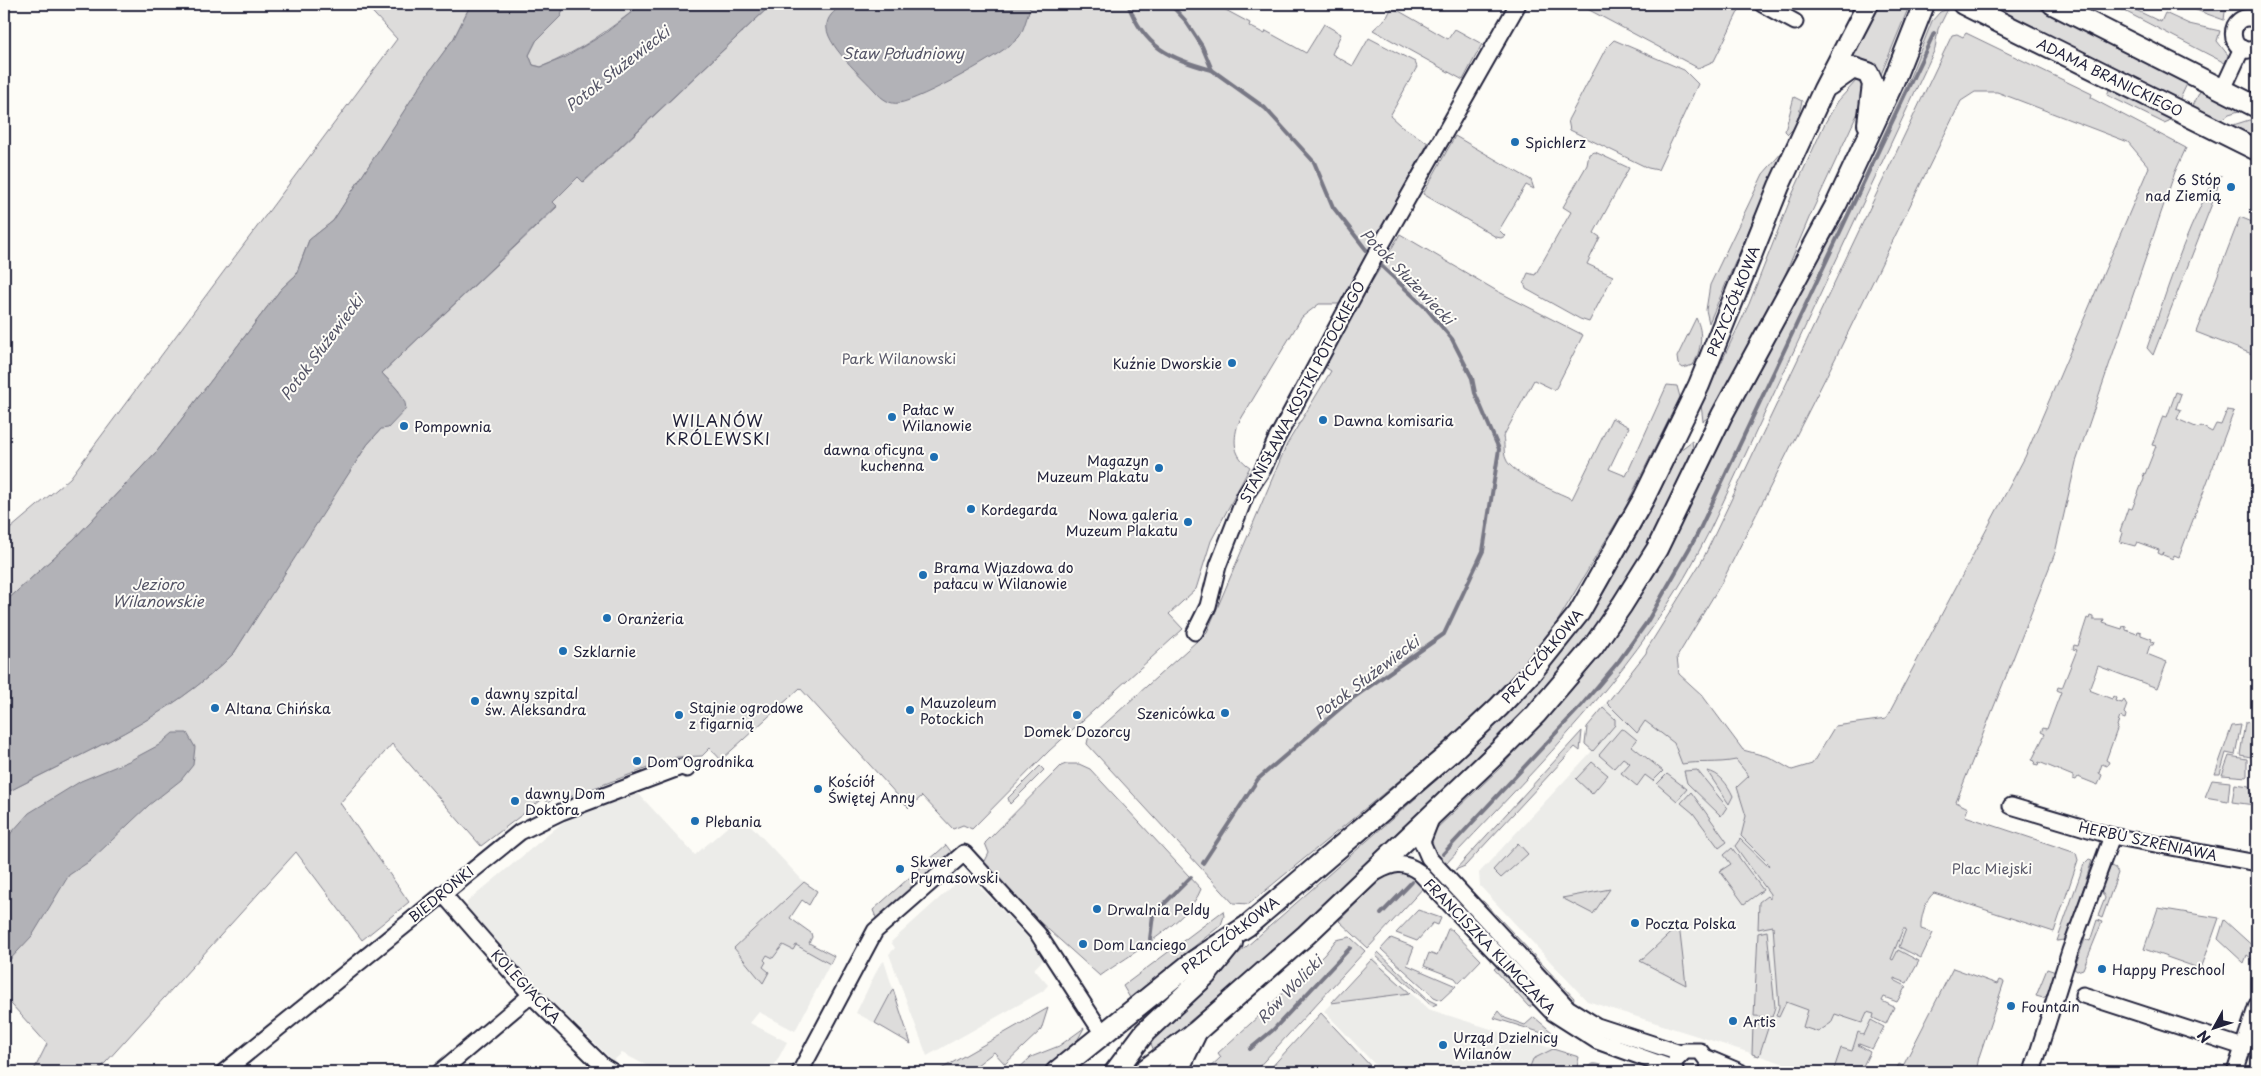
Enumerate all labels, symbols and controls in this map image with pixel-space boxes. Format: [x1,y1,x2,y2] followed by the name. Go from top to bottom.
[560,18,676,116] water label: Potok Służewiecki
[2034,33,2186,121] street label: ADAMA BRANICKIEGO
[842,41,965,64] water label: Staw Południowy
[1525,132,1586,153] place label: Spichlerz
[1509,136,1521,148] marker: Spichlerz
[2145,169,2221,206] place label: 6 Stóp nad Ziemią
[2225,181,2237,193] marker: 6 Stóp nad Ziemią
[1356,223,1462,331] water label: Potok Służewiecki
[1701,242,1765,359] street label: PRZYCZÓŁKOWA
[1234,277,1370,507] street label: STANISŁAWA KOSTKI POTOCKIEGO
[274,287,370,404] water label: Potok Służewiecki
[842,348,956,369] park label: Park Wilanowski
[1113,353,1222,374] place label: Kuźnie Dworskie
[1226,357,1238,369] marker: Kuźnie Dworskie
[902,399,972,436] place label: Pałac w Wilanowie
[665,408,771,450] district label: WILANÓW KRÓLEWSKI
[1333,410,1454,431] place label: Dawna komisaria
[886,411,898,423] marker: Pałac w Wilanowie
[1317,414,1329,426] marker: Dawna komisaria
[414,416,492,437] place label: Pompownia
[398,420,410,432] marker: Pompownia
[824,439,924,476] place label: dawna oficyna kuchenna
[1037,450,1149,487] place label: Magazyn Muzeum Plakatu
[928,451,940,463] marker: dawna oficyna kuchenna
[1153,462,1165,474] marker: Magazyn Muzeum Plakatu
[981,499,1058,520] place label: Kordegarda
[965,503,977,515] marker: Kordegarda
[1066,504,1178,541] place label: Nowa galeria Muzeum Plakatu
[1182,516,1194,528] marker: Nowa galeria Muzeum Plakatu
[933,557,1074,594] place label: Brama Wjazdowa do pałacu w Wilanowie
[917,569,929,581] marker: Brama Wjazdowa do pałacu w Wilanowie
[112,572,205,612] water label: Jezioro Wilanowskie
[1496,604,1588,708] street label: PRZYCZÓŁKOWA
[617,608,684,629] place label: Oranżeria
[601,612,613,624] marker: Oranżeria
[1309,628,1426,724] water label: Potok Służewiecki
[573,641,636,662] place label: Szklarnie
[557,645,569,657] marker: Szklarnie
[485,683,586,720] place label: dawny szpital św. Aleksandra
[920,692,997,729] place label: Mauzoleum Potockich
[469,695,481,707] marker: dawny szpital św. Aleksandra
[689,697,803,734] place label: Stajnie ogrodowe z figarnią
[225,698,331,719] place label: Altana Chińska
[209,702,221,714] marker: Altana Chińska
[1136,703,1215,724] place label: Szenicówka
[904,704,916,716] marker: Mauzoleum Potockich
[1219,707,1231,719] marker: Szenicówka
[673,709,685,721] marker: Stajnie ogrodowe z figarnią
[1071,709,1083,721] marker: Domek Dozorcy
[1023,721,1131,742] place label: Domek Dozorcy
[647,751,754,772] place label: Dom Ogrodnika
[631,755,643,767] marker: Dom Ogrodnika
[828,771,915,808] place label: Kościół Świętej Anny
[525,783,605,820] place label: dawny Dom Doktora
[812,783,824,795] marker: Kościół Świętej Anny
[509,795,521,807] marker: dawny Dom Doktora
[705,811,762,832] place label: Plebania
[689,815,701,827] marker: Plebania
[2077,816,2220,866] street label: HERBU SZRENIAWA
[910,851,999,888] place label: Skwer Prymasowski
[1952,858,2032,879] park label: Plac Miejski
[404,861,478,927] street label: BIEDRONKI
[894,863,906,875] marker: Skwer Prymasowski
[1419,873,1561,1019] street label: FRANCISZKA KLIMCZAKA
[1177,891,1283,979] street label: PRZYCZÓŁKOWA
[1107,899,1210,920] place label: Drwalnia Peldy
[1091,903,1103,915] marker: Drwalnia Peldy
[1645,913,1736,934] place label: Poczta Polska
[1629,917,1641,929] marker: Poczta Polska
[1093,934,1187,955] place label: Dom Lanciego
[1077,938,1089,950] marker: Dom Lanciego
[486,945,566,1028] street label: KOLEGIACKA
[1251,948,1329,1028] water label: Rów Wolicki
[2112,959,2225,980] place label: Happy Preschool
[2096,963,2108,975] marker: Happy Preschool
[2021,996,2080,1017] place label: Fountain
[2005,1000,2017,1012] marker: Fountain
[2188,1004,2238,1054] north arrow
[1743,1011,1776,1032] place label: Artis
[1727,1015,1739,1027] marker: Artis
[2192,1026,2215,1048] text: N
[1453,1027,1558,1064] place label: Urząd Dzielnicy Wilanów
[1437,1039,1449,1051] marker: Urząd Dzielnicy Wilanów

